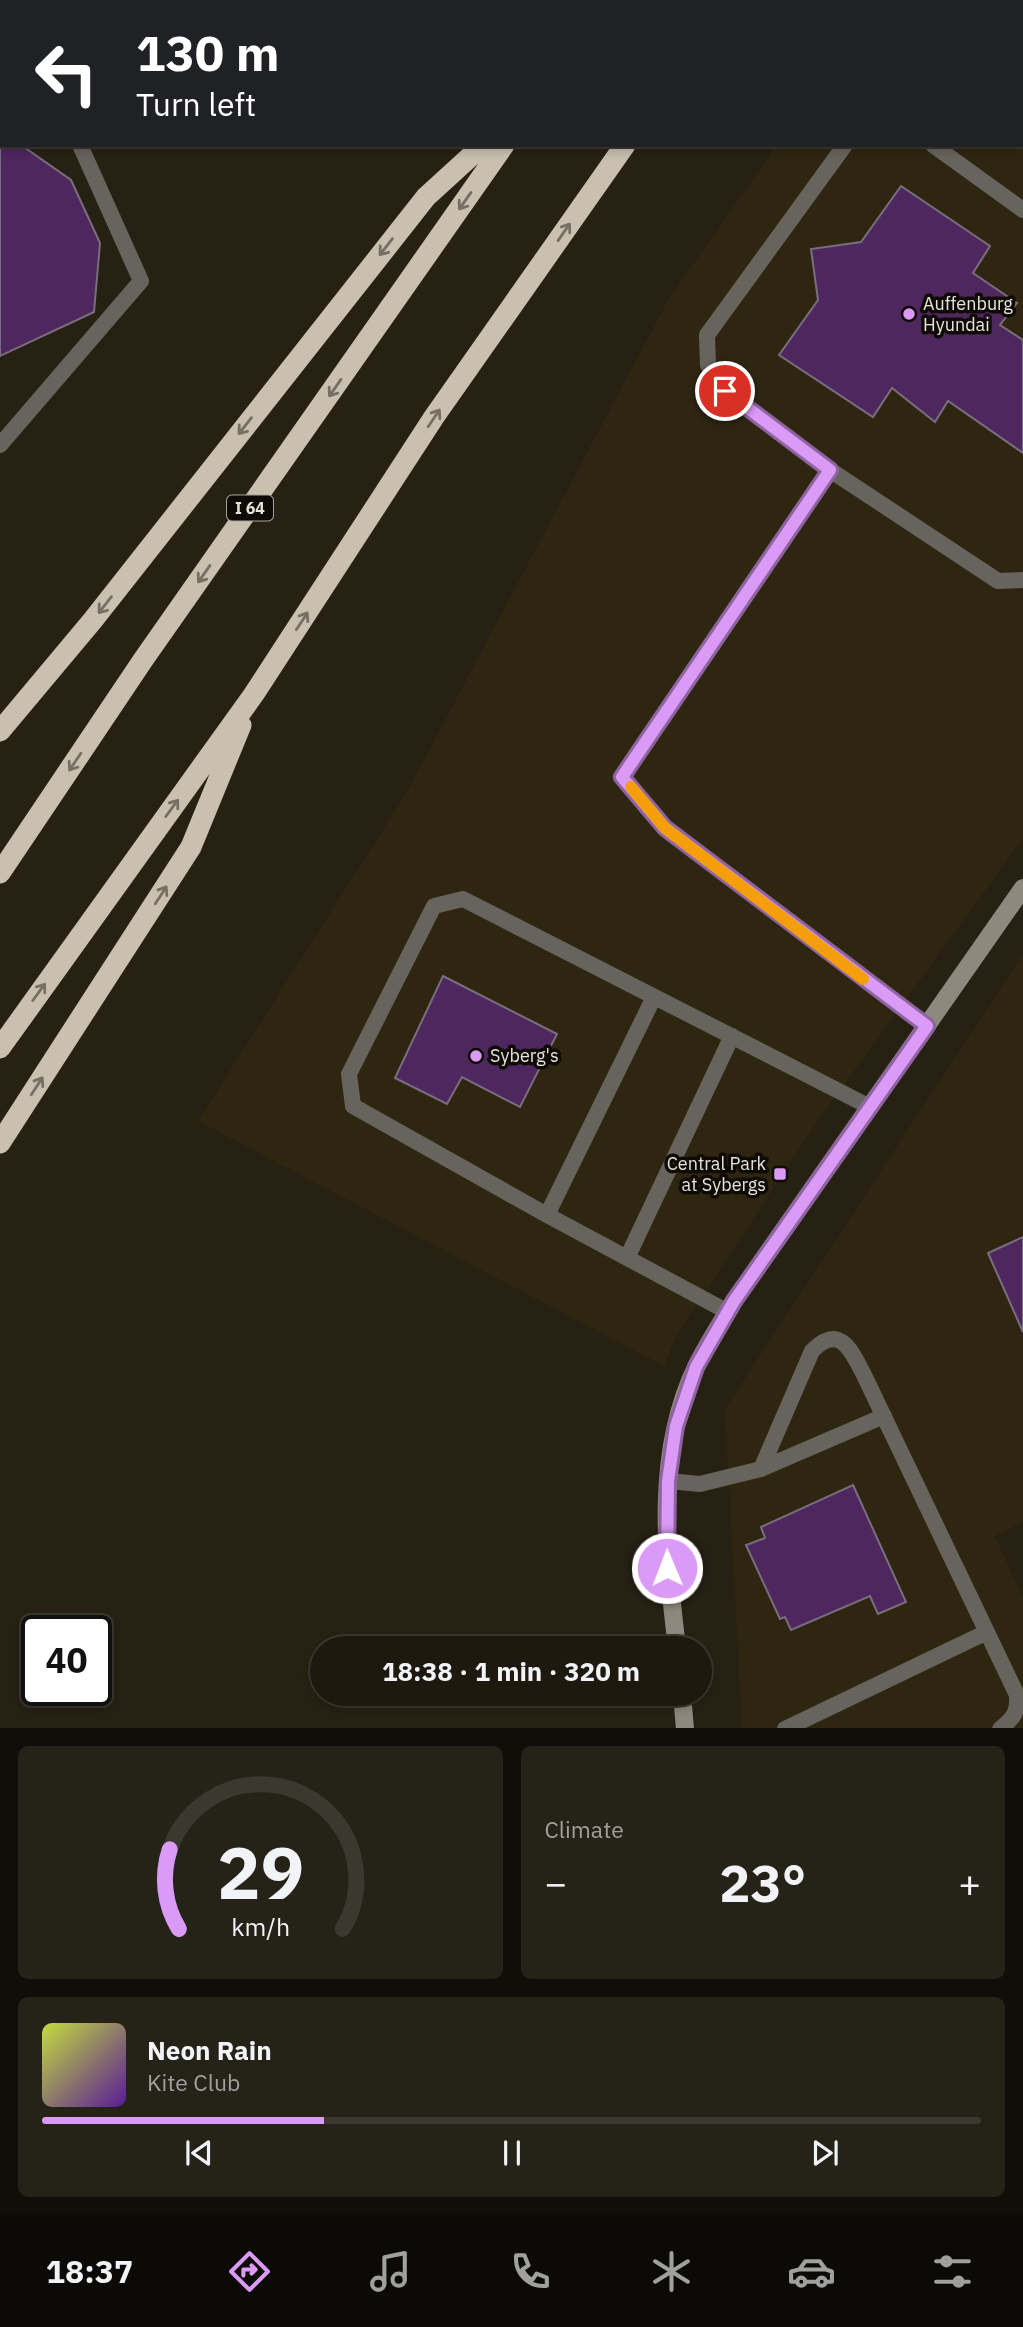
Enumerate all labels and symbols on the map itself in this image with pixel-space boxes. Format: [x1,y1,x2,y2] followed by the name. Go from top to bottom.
[458,191,472,210] one-way arrow
[557,223,572,242] one-way arrow
[378,238,393,256] one-way arrow
[923,292,1013,336] place label: Auffenburg Hyundai
[901,306,917,322] marker: Auffenburg Hyundai
[695,361,755,421] pin
[328,378,342,397] one-way arrow
[427,409,441,428] one-way arrow
[237,416,252,435] one-way arrow
[227,495,273,520] road number: I 64
[197,564,211,583] one-way arrow
[97,596,112,614] one-way arrow
[295,611,309,631] one-way arrow
[68,752,83,771] one-way arrow
[165,799,179,818] one-way arrow
[153,886,168,905] one-way arrow
[32,983,46,1002] one-way arrow
[490,1044,559,1067] place label: Syberg's
[468,1048,484,1064] marker: Syberg's
[30,1077,44,1096] one-way arrow
[667,1152,767,1196] place label: Central Park at Sybergs
[772,1166,788,1182] marker: Central Park at Sybergs
[630,1531,704,1605] position arrow
[21,1615,112,1706] speed limit sign: 40

